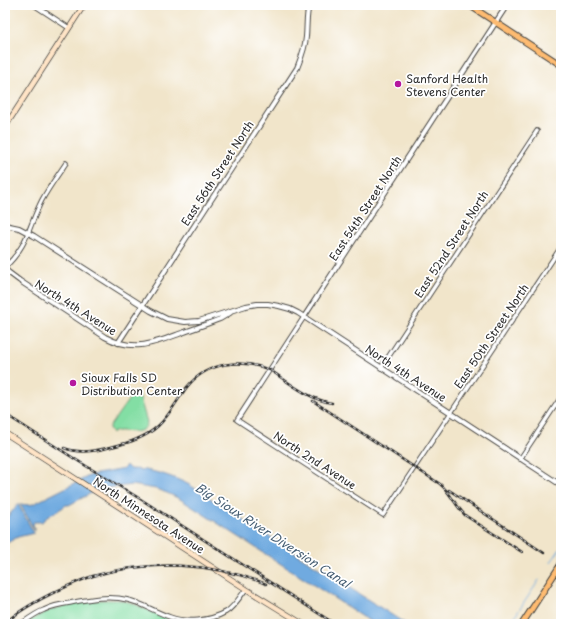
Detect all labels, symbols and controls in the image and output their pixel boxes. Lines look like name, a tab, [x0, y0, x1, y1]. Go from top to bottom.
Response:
place label: Sanford Health Stevens Center	[406, 70, 488, 100]
marker: Sanford Health Stevens Center	[393, 79, 403, 89]
street label: East 56th Street North	[177, 117, 257, 229]
street label: East 54th Street North	[325, 152, 405, 264]
street label: East 52nd Street North	[410, 187, 492, 301]
street label: North 4th Avenue	[32, 275, 120, 339]
street label: East 50th Street North	[450, 280, 532, 392]
street label: North 4th Avenue	[362, 340, 450, 406]
place label: Sioux Falls SD Distribution Center	[81, 369, 183, 399]
marker: Sioux Falls SD Distribution Center	[68, 378, 78, 388]
street label: North 2nd Avenue	[270, 427, 360, 493]
street label: North Minnesota Avenue	[90, 473, 208, 557]
water label: Big Sioux River Diversion Canal	[192, 478, 355, 593]

